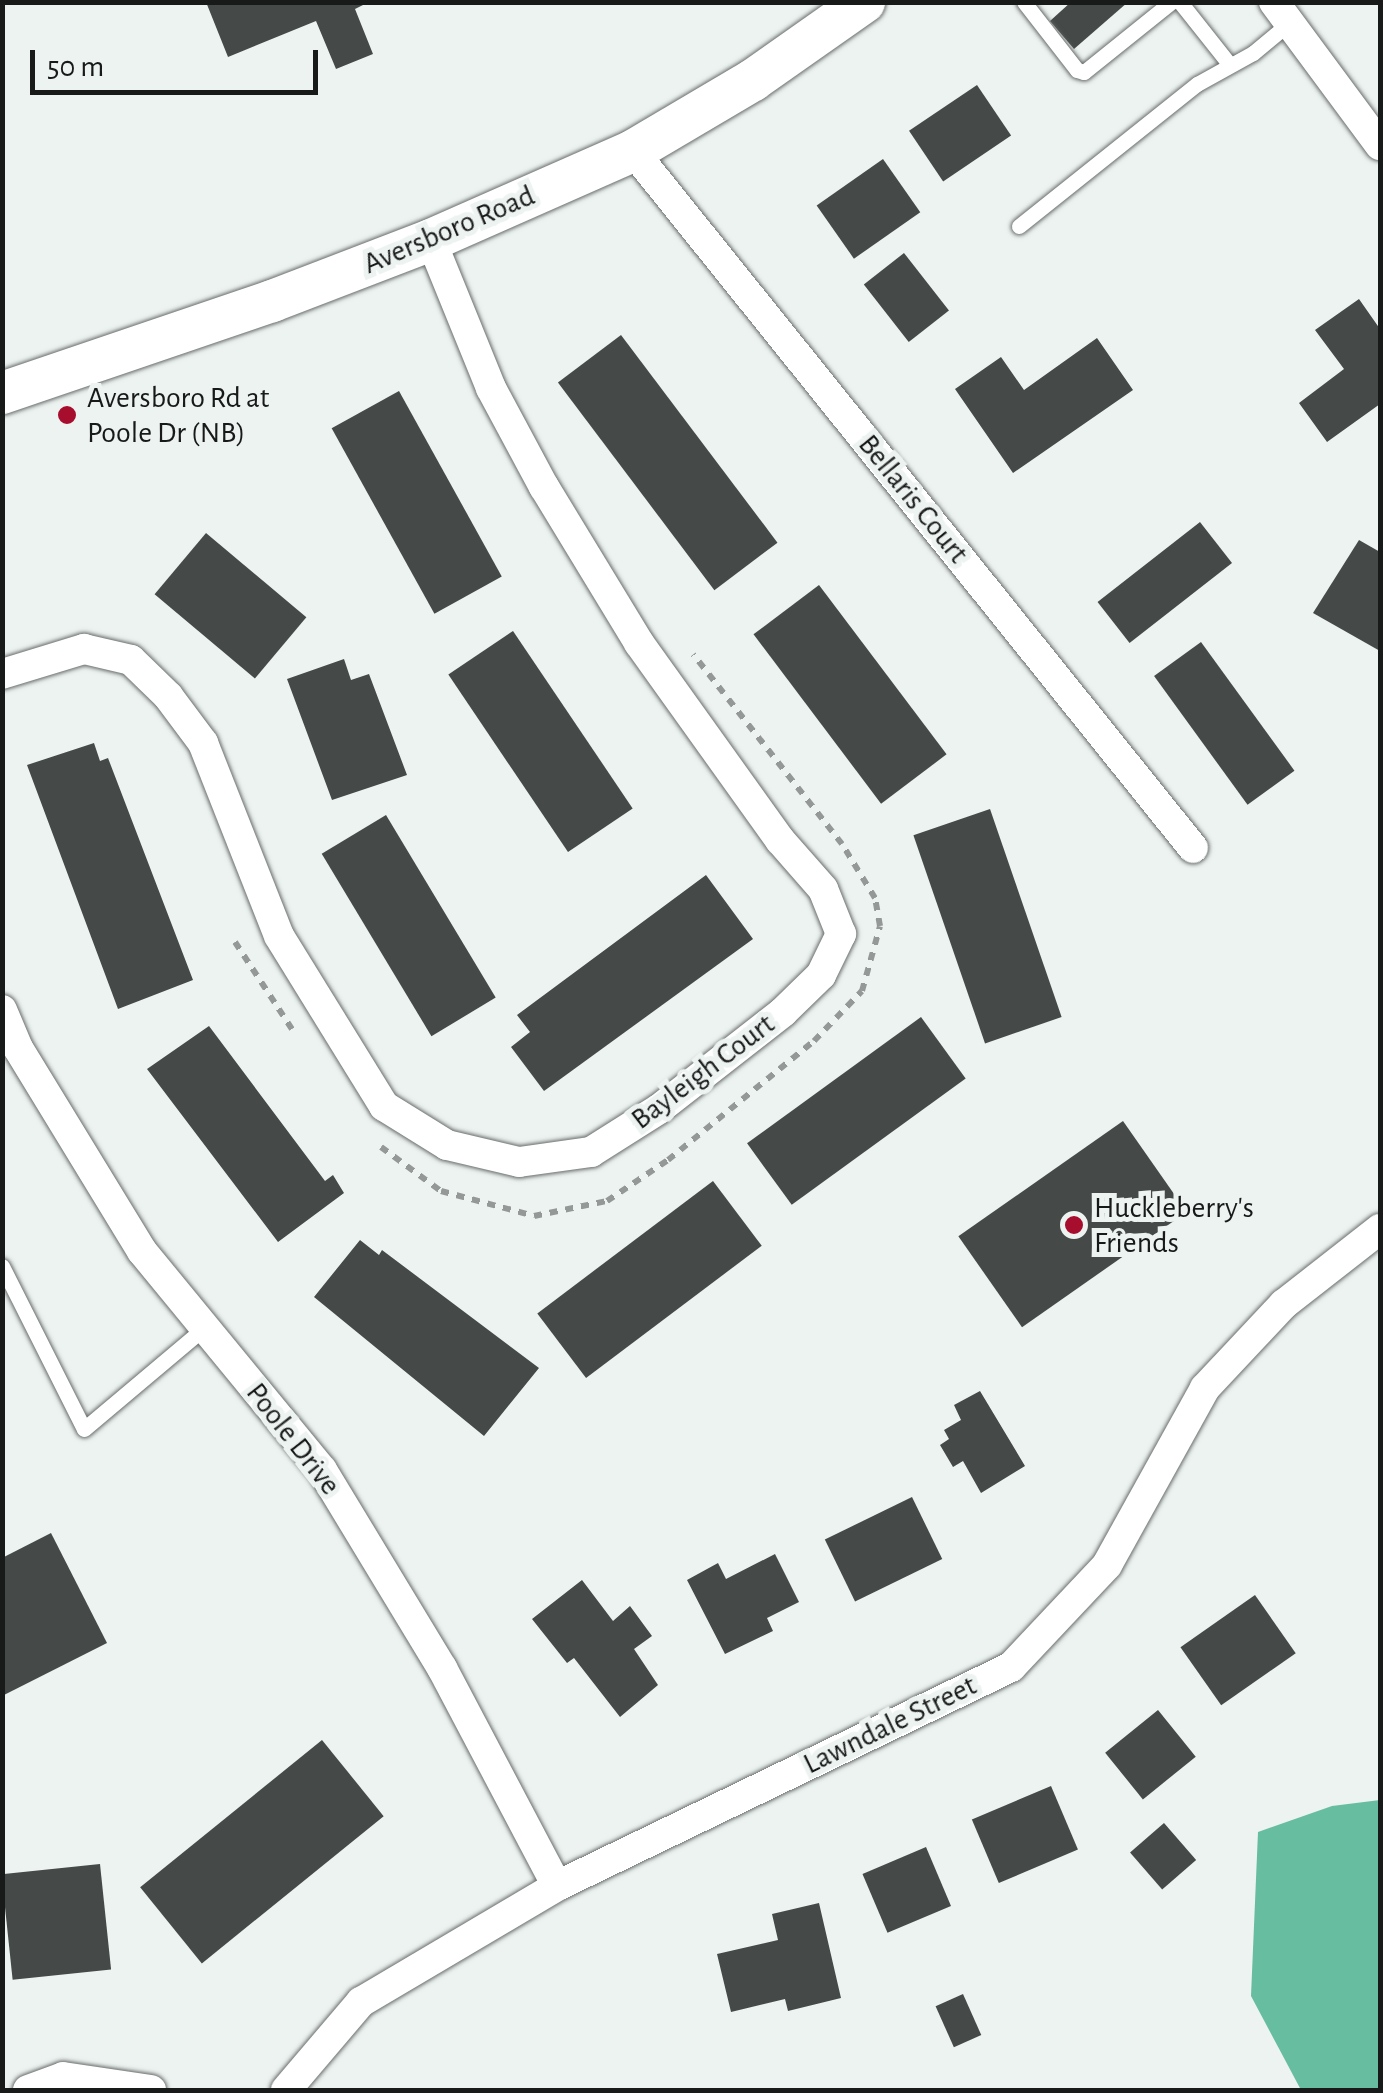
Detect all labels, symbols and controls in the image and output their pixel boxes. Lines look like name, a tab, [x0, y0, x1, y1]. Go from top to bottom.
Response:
scale bar	[35, 30, 322, 92]
text: 50 m	[47, 52, 104, 82]
street label: Aversboro Road	[358, 178, 540, 282]
place label: Aversboro Rd at Poole Dr (NB)	[87, 380, 269, 450]
marker: Aversboro Rd at Poole Dr (NB)	[56, 404, 78, 426]
street label: Bellaris Court	[850, 427, 976, 571]
street label: Bayleigh Court	[624, 1006, 782, 1138]
place label: Huckleberry's Friends	[1094, 1190, 1254, 1260]
marker: Huckleberry's Friends	[1063, 1214, 1085, 1236]
street label: Poole Drive	[238, 1376, 348, 1502]
street label: Lawndale Street	[798, 1668, 982, 1782]

